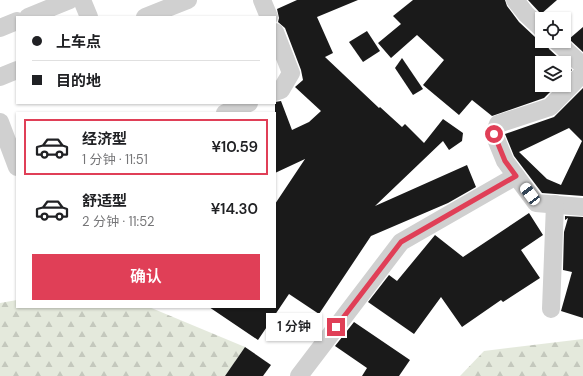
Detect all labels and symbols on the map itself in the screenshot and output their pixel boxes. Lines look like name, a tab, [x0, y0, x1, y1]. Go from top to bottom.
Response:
route start	[485, 125, 503, 143]
car	[518, 181, 542, 207]
callout: 1 分钟	[266, 313, 322, 341]
route end	[327, 318, 345, 336]

